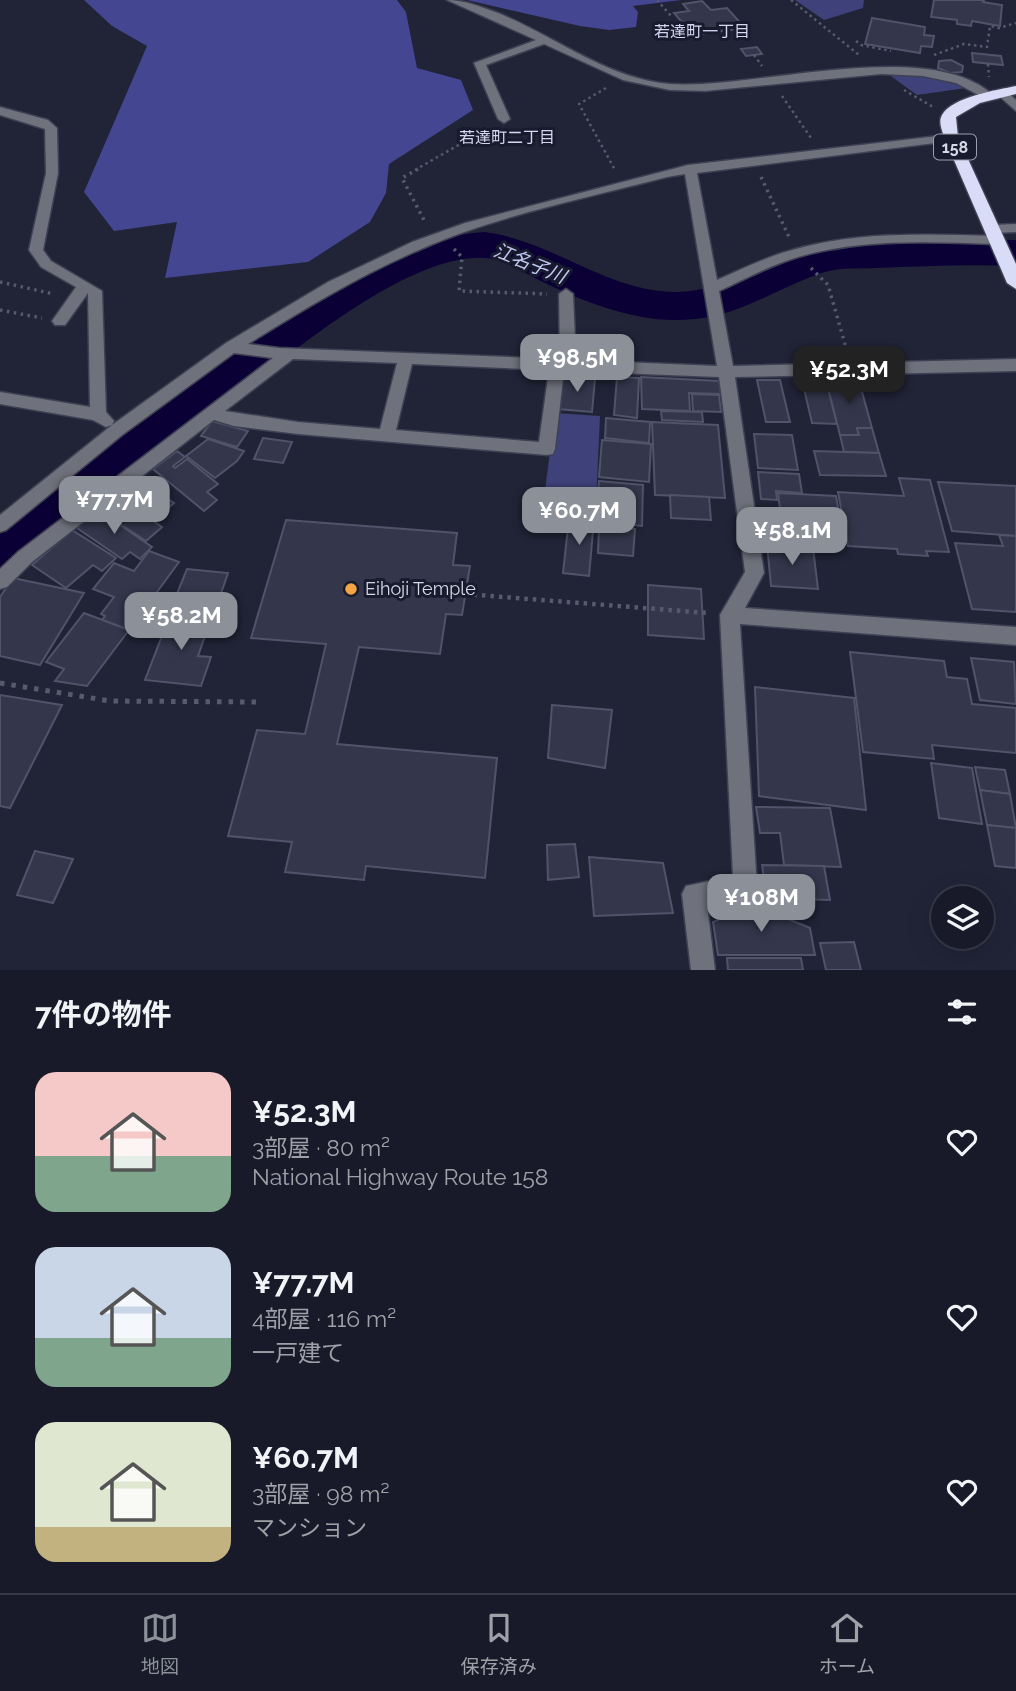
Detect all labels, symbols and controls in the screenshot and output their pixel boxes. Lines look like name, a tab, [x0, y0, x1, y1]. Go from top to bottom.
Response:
district label: 若達町一丁目	[654, 22, 750, 41]
district label: 若達町二丁目	[459, 128, 555, 147]
road number: 158	[934, 134, 976, 160]
water label: 江名子川	[491, 239, 571, 288]
pin: ¥98.5M	[520, 334, 634, 394]
text: ¥98.5M	[536, 343, 618, 370]
pin: ¥52.3M	[792, 346, 906, 406]
text: ¥52.3M	[809, 355, 889, 382]
pin: ¥77.7M	[57, 476, 171, 536]
text: ¥77.7M	[75, 485, 153, 512]
pin: ¥60.7M	[522, 488, 636, 547]
text: ¥60.7M	[538, 496, 620, 523]
pin: ¥58.1M	[735, 508, 849, 567]
text: ¥58.1M	[752, 516, 832, 543]
place label: Eihoji Temple	[365, 578, 476, 599]
marker: Eihoji Temple	[343, 581, 359, 597]
pin: ¥58.2M	[124, 592, 238, 652]
text: ¥58.2M	[140, 601, 222, 628]
pin: ¥108M	[712, 874, 810, 934]
text: ¥108M	[723, 883, 799, 910]
map controls	[931, 886, 994, 949]
button: layers	[931, 886, 994, 949]
icon: filters	[943, 993, 981, 1031]
text: 7件の物件	[35, 997, 172, 1032]
text: ¥52.3M	[252, 1094, 356, 1129]
icon: home	[91, 1100, 175, 1184]
icon: heart	[943, 1123, 981, 1161]
text: 3部屋 · 80 m²	[252, 1134, 390, 1161]
text: National Highway Route 158	[252, 1163, 548, 1190]
text: ¥77.7M	[252, 1265, 354, 1300]
icon: home	[91, 1275, 175, 1359]
icon: heart	[943, 1298, 981, 1336]
text: 4部屋 · 116 m²	[252, 1305, 396, 1332]
text: 一戸建て	[252, 1339, 344, 1366]
text: ¥60.7M	[252, 1440, 359, 1475]
icon: home	[91, 1450, 175, 1534]
icon: heart	[943, 1473, 981, 1511]
text: 3部屋 · 98 m²	[252, 1480, 389, 1507]
text: マンション	[252, 1514, 367, 1541]
tab: 地図	[141, 1609, 179, 1678]
tab: 保存済み	[461, 1609, 537, 1678]
tab: ホーム	[819, 1609, 875, 1678]

